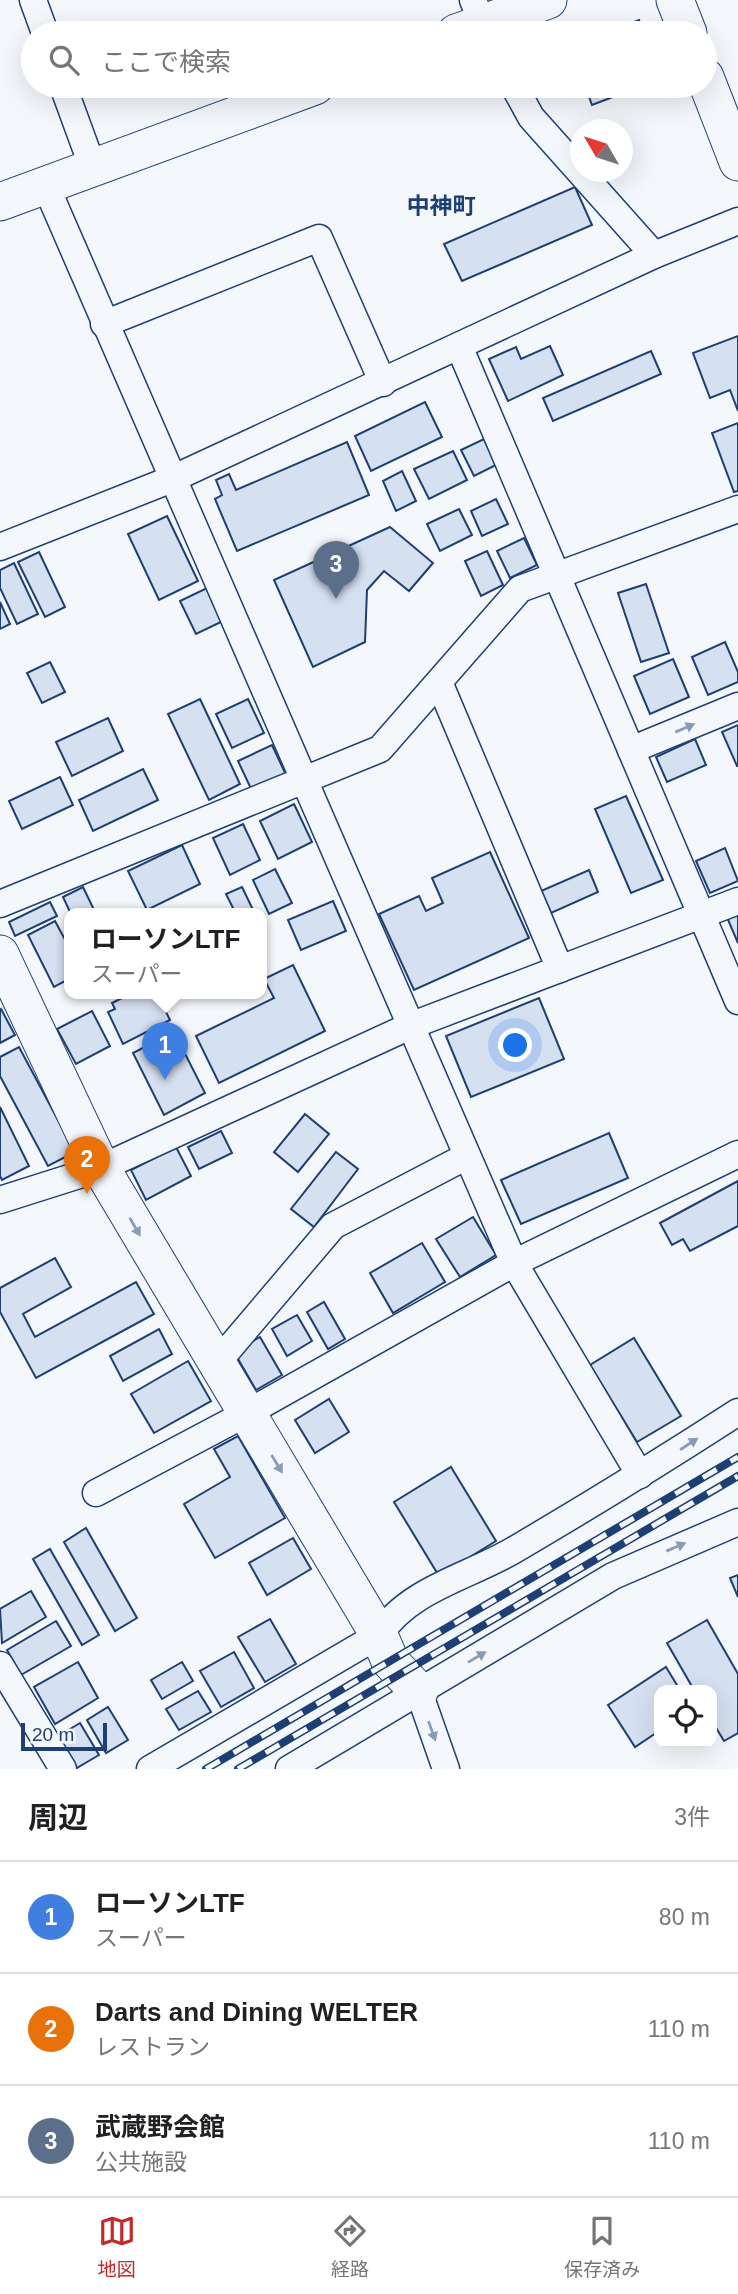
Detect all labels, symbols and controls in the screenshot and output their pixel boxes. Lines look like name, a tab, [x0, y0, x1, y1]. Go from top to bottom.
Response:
search box	[21, 21, 717, 98]
icon: search	[45, 41, 83, 79]
text: ここで検索	[101, 47, 231, 77]
north arrow	[570, 119, 633, 182]
district label: 中神町	[407, 193, 476, 219]
pin: 3	[313, 541, 359, 599]
one-way arrow	[674, 722, 695, 733]
popup	[64, 908, 267, 999]
text: ローソンLTF	[91, 924, 240, 954]
text: スーパー	[91, 961, 182, 987]
pin: 1	[142, 1022, 188, 1080]
your location	[498, 1028, 532, 1062]
pin: 2	[64, 1136, 110, 1194]
one-way arrow	[129, 1218, 141, 1237]
one-way arrow	[679, 1437, 699, 1450]
one-way arrow	[271, 1455, 284, 1474]
one-way arrow	[666, 1541, 686, 1553]
one-way arrow	[467, 1651, 486, 1663]
map controls	[654, 1685, 717, 1748]
button: locate	[654, 1685, 717, 1748]
scale bar	[21, 1720, 107, 1752]
one-way arrow	[427, 1720, 438, 1741]
text: 20 m	[32, 1724, 74, 1745]
text: 周辺	[28, 1801, 88, 1834]
text: 3件	[674, 1804, 710, 1830]
text: ローソンLTF	[95, 1888, 245, 1918]
text: 1	[45, 1904, 57, 1930]
text: 80 m	[659, 1904, 710, 1930]
text: スーパー	[95, 1925, 187, 1951]
text: Darts and Dining WELTER	[95, 1997, 418, 2027]
text: 2	[45, 2016, 57, 2042]
text: 110 m	[648, 2016, 710, 2042]
text: レストラン	[95, 2034, 210, 2060]
text: 武蔵野会館	[95, 2112, 225, 2142]
text: 3	[45, 2128, 57, 2154]
text: 110 m	[648, 2128, 710, 2154]
text: 公共施設	[95, 2149, 187, 2175]
tab: 地図	[98, 2212, 136, 2281]
tab: 経路	[331, 2212, 369, 2281]
tab: 保存済み	[564, 2212, 640, 2281]

